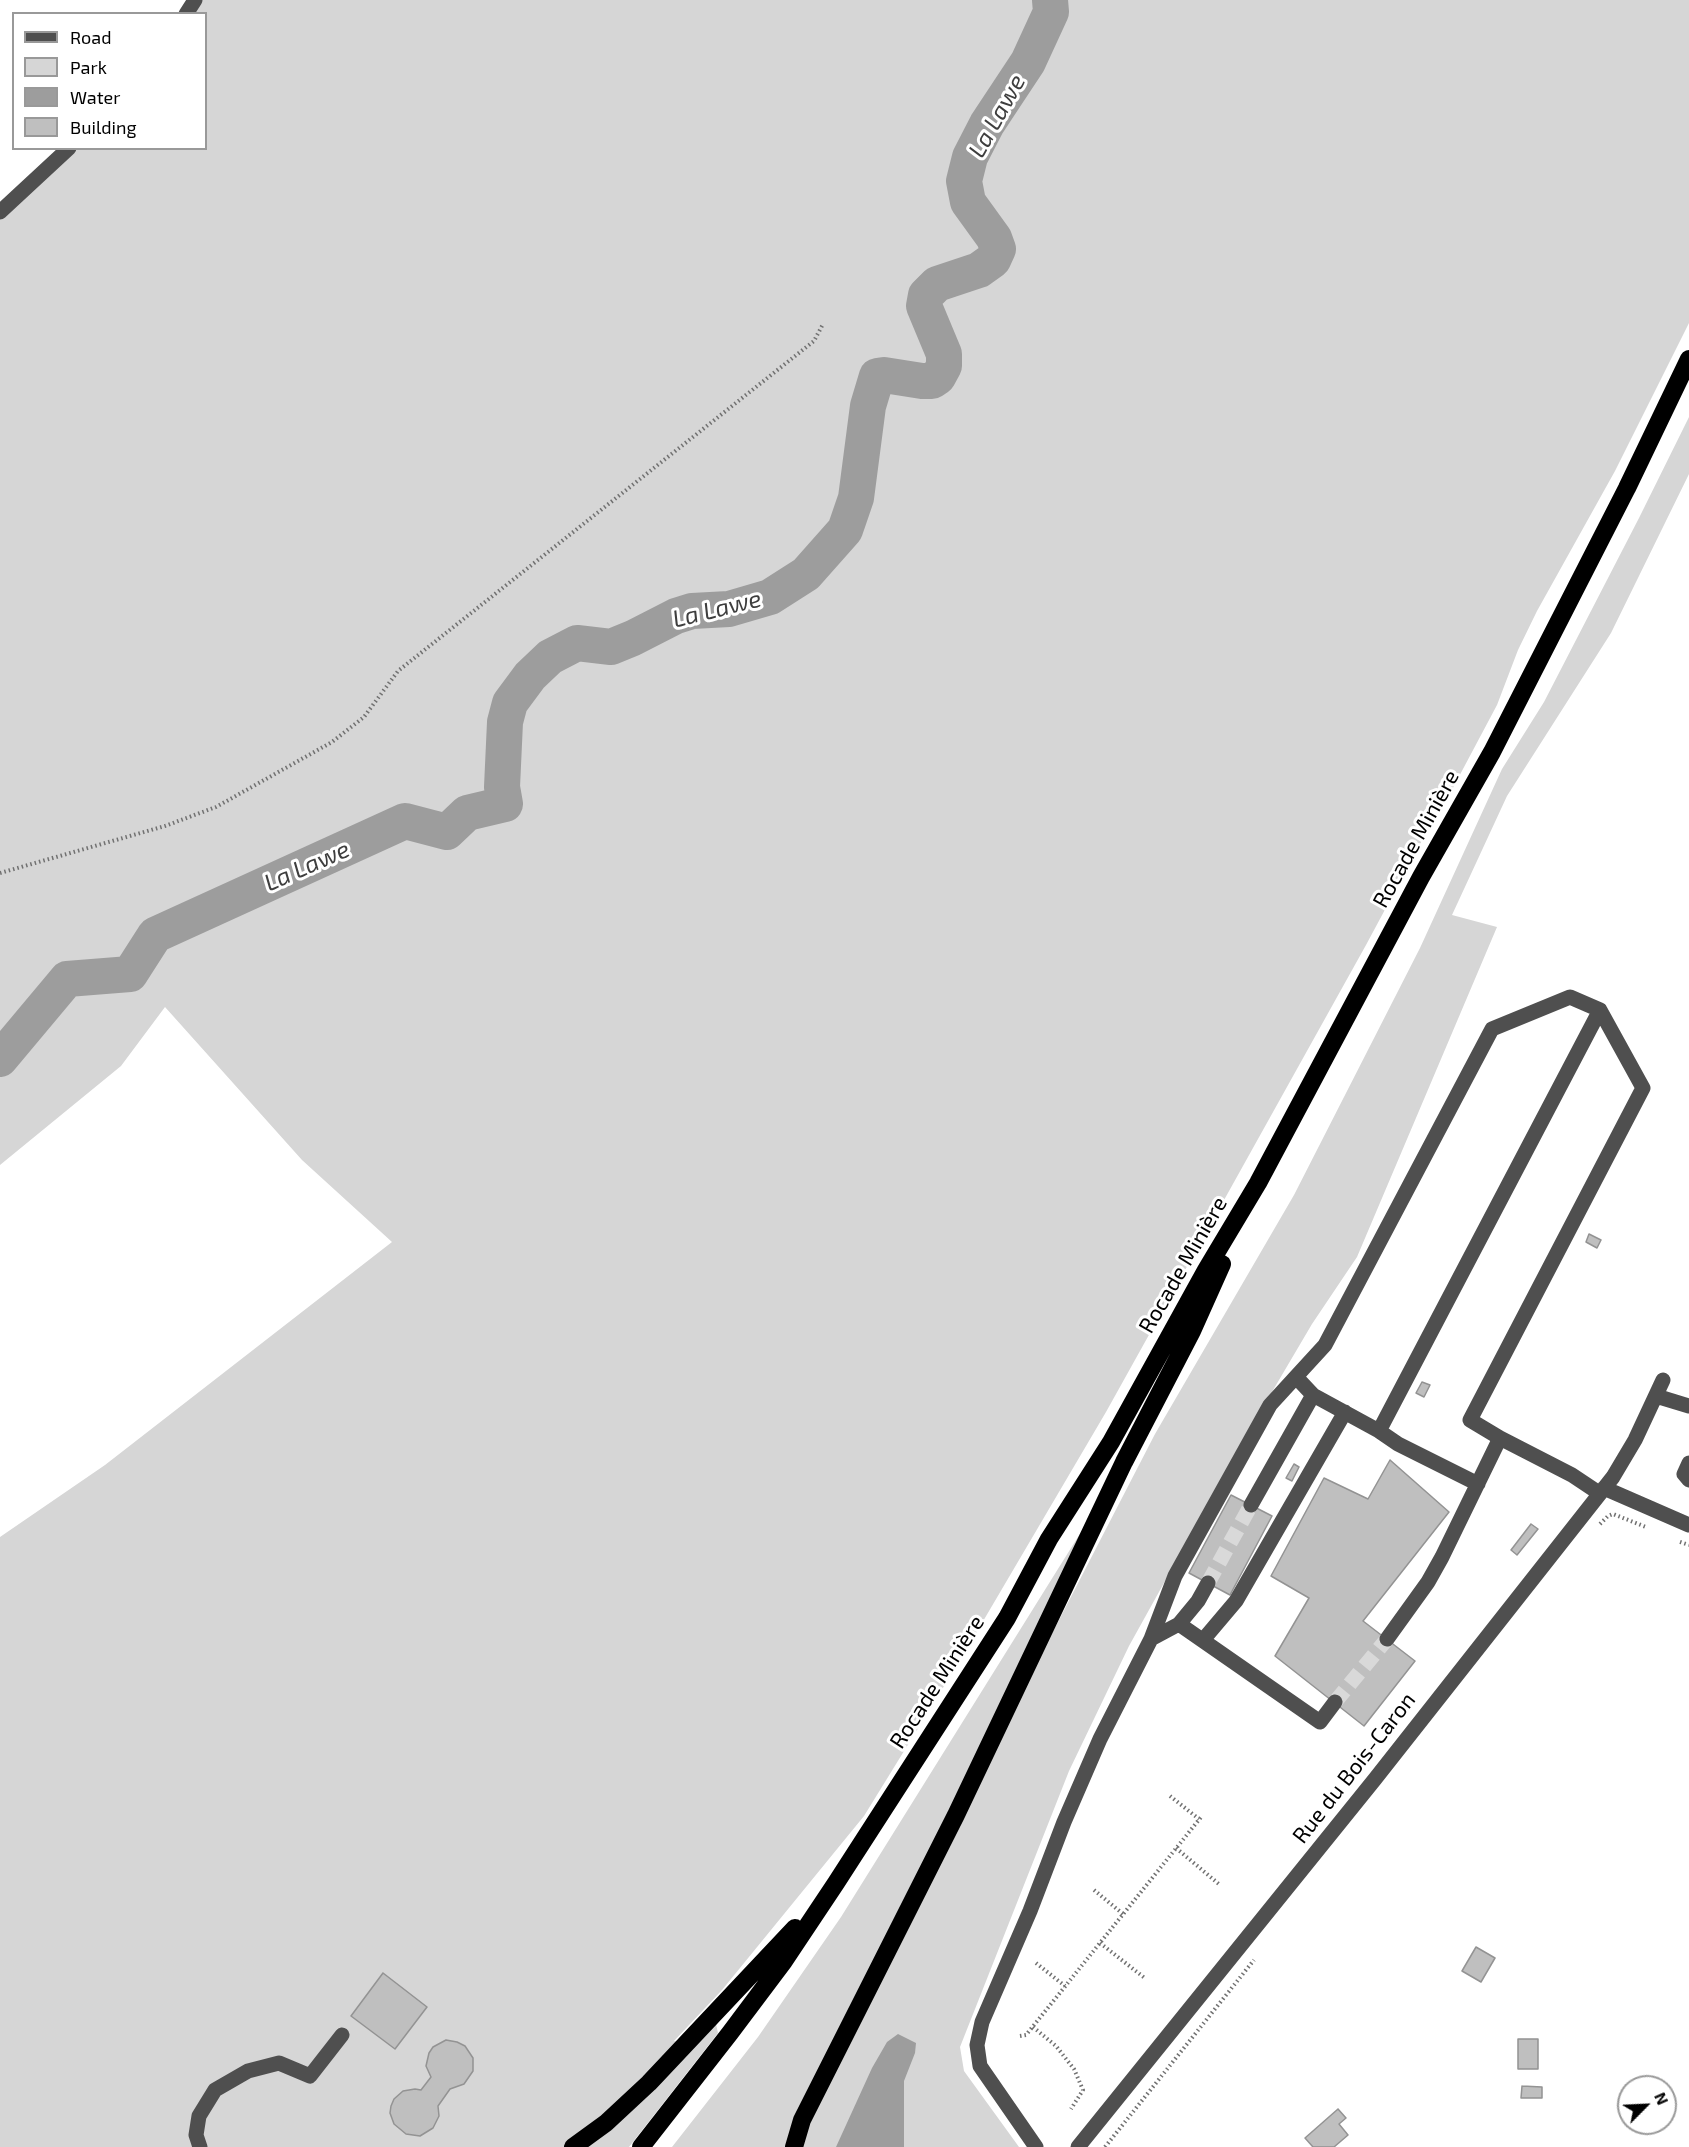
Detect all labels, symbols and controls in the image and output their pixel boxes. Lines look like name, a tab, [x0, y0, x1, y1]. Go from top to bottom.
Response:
legend	[12, 12, 207, 150]
text: Road	[70, 26, 111, 48]
text: Park	[70, 56, 107, 78]
water label: La Lawe	[962, 69, 1032, 163]
text: Water	[70, 86, 120, 108]
text: Building	[70, 116, 137, 138]
water label: La Lawe	[670, 584, 764, 634]
street label: Rocade Minière	[1367, 766, 1465, 912]
water label: La Lawe	[260, 834, 354, 898]
street label: Rocade Minière	[1133, 1192, 1233, 1338]
street label: Rocade Minière	[884, 1611, 990, 1753]
street label: Rue du Bois-Caron	[1287, 1687, 1421, 1849]
north arrow	[1617, 2075, 1677, 2135]
text: N	[1651, 2089, 1673, 2107]

